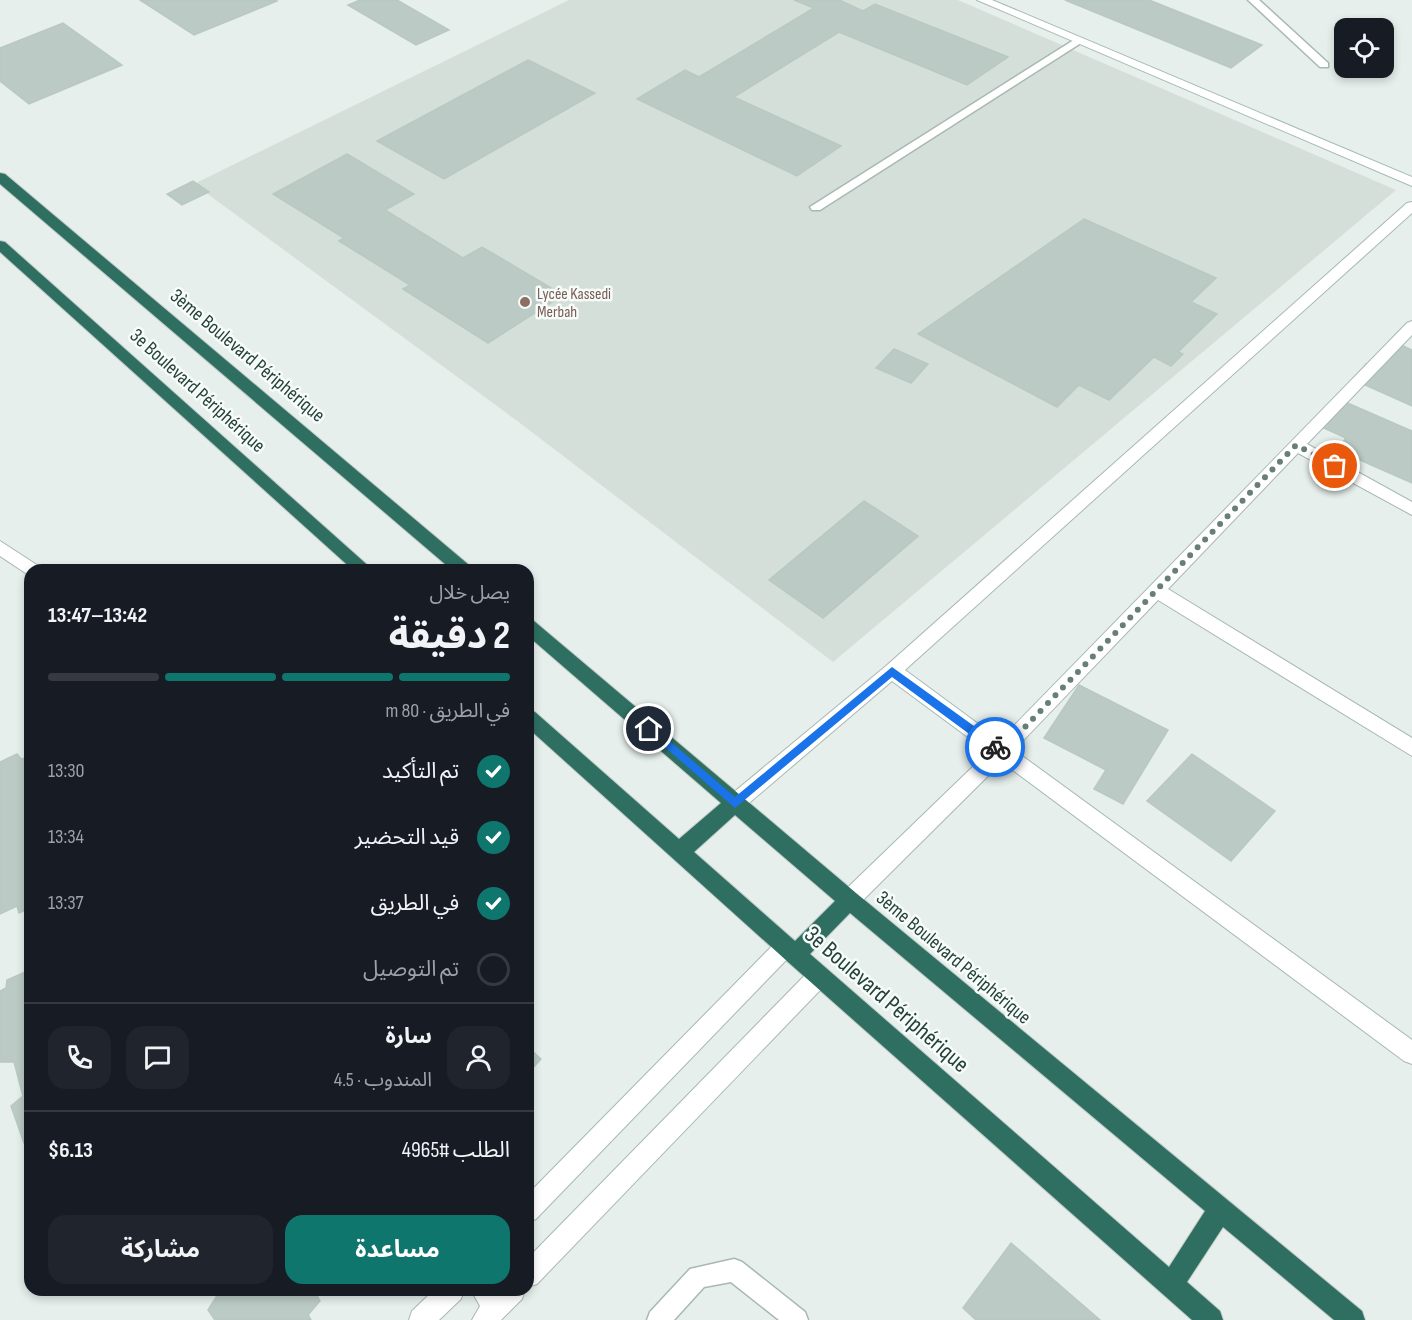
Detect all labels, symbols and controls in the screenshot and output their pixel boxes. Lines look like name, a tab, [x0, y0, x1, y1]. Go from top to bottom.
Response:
map controls	[1334, 18, 1394, 78]
button: locate	[1334, 18, 1394, 78]
street label: 3ème Boulevard Périphérique	[165, 284, 330, 428]
place label: Lycée Kassedi Merbah	[537, 285, 611, 322]
marker: Lycée Kassedi Merbah	[518, 295, 532, 309]
street label: 3e Boulevard Périphérique	[125, 324, 270, 458]
pin	[1309, 440, 1360, 491]
icon: bag	[1318, 449, 1351, 482]
text: يصل خلال	[430, 581, 510, 605]
text: 13:42–13:47	[48, 602, 147, 629]
text: 2 دقيقة	[389, 613, 510, 660]
text: في الطريق · 80 m	[385, 699, 510, 723]
pin	[623, 703, 674, 754]
icon: home	[632, 712, 665, 745]
courier	[965, 717, 1025, 777]
icon: bike	[979, 731, 1012, 764]
icon: check	[477, 755, 510, 788]
text: تم التأكيد	[382, 758, 459, 785]
text: 13:30	[48, 759, 84, 783]
icon: check	[477, 821, 510, 854]
text: قيد التحضير	[355, 824, 459, 851]
text: 13:34	[48, 825, 84, 849]
street label: 3ème Boulevard Périphérique	[871, 886, 1036, 1030]
icon: check	[477, 887, 510, 920]
text: في الطريق	[370, 890, 459, 917]
text: 13:37	[48, 891, 84, 915]
street label: 3e Boulevard Périphérique	[798, 920, 975, 1079]
text: تم التوصيل	[363, 956, 459, 983]
text: سارة	[386, 1023, 432, 1050]
button: phone	[48, 1026, 111, 1089]
button: chat	[126, 1026, 189, 1089]
button: person	[447, 1026, 510, 1089]
text: المندوب · 4.5	[334, 1068, 432, 1092]
text: $6.13	[48, 1137, 93, 1164]
text: الطلب #4965	[402, 1137, 510, 1164]
button: مشاركة	[48, 1215, 273, 1284]
button: مساعدة	[285, 1215, 510, 1284]

